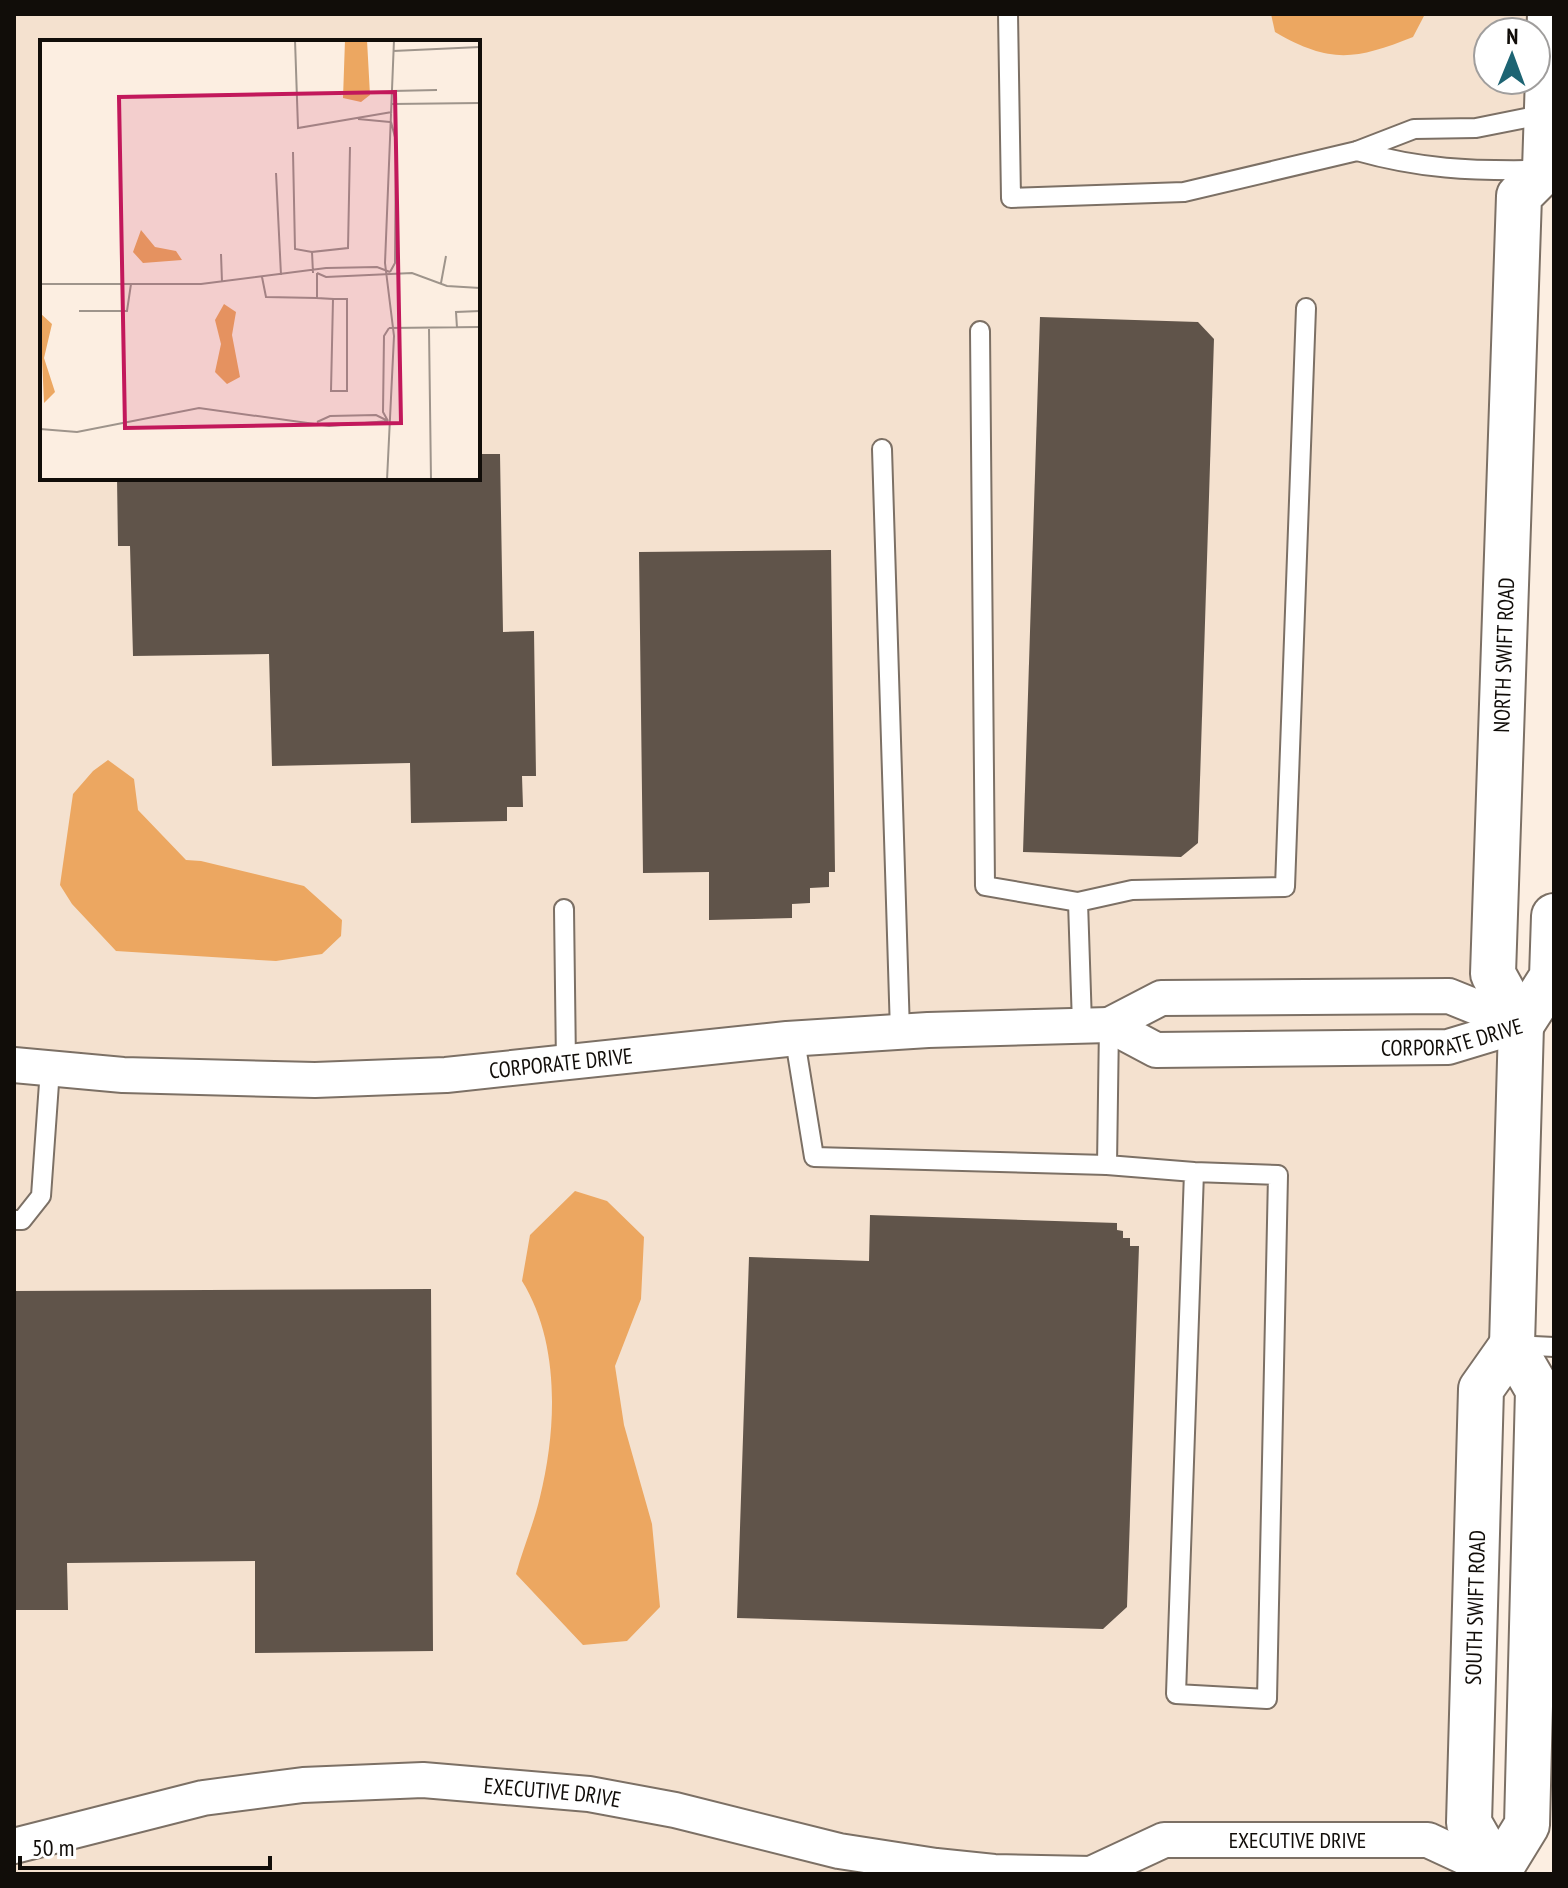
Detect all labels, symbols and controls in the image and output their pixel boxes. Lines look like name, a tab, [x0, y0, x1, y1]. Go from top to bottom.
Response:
north arrow	[1472, 16, 1552, 96]
text: N	[1506, 22, 1519, 50]
inset map	[40, 40, 480, 480]
street label: NORTH SWIFT ROAD	[1487, 577, 1520, 733]
street label: CORPORATE DRIVE	[1381, 1011, 1526, 1062]
street label: CORPORATE DRIVE	[488, 1041, 634, 1084]
street label: SOUTH SWIFT ROAD	[1459, 1530, 1491, 1685]
street label: EXECUTIVE DRIVE	[483, 1771, 623, 1814]
scale bar	[20, 1820, 270, 1870]
street label: EXECUTIVE DRIVE	[1229, 1826, 1366, 1854]
text: 50 m	[32, 1832, 74, 1863]

